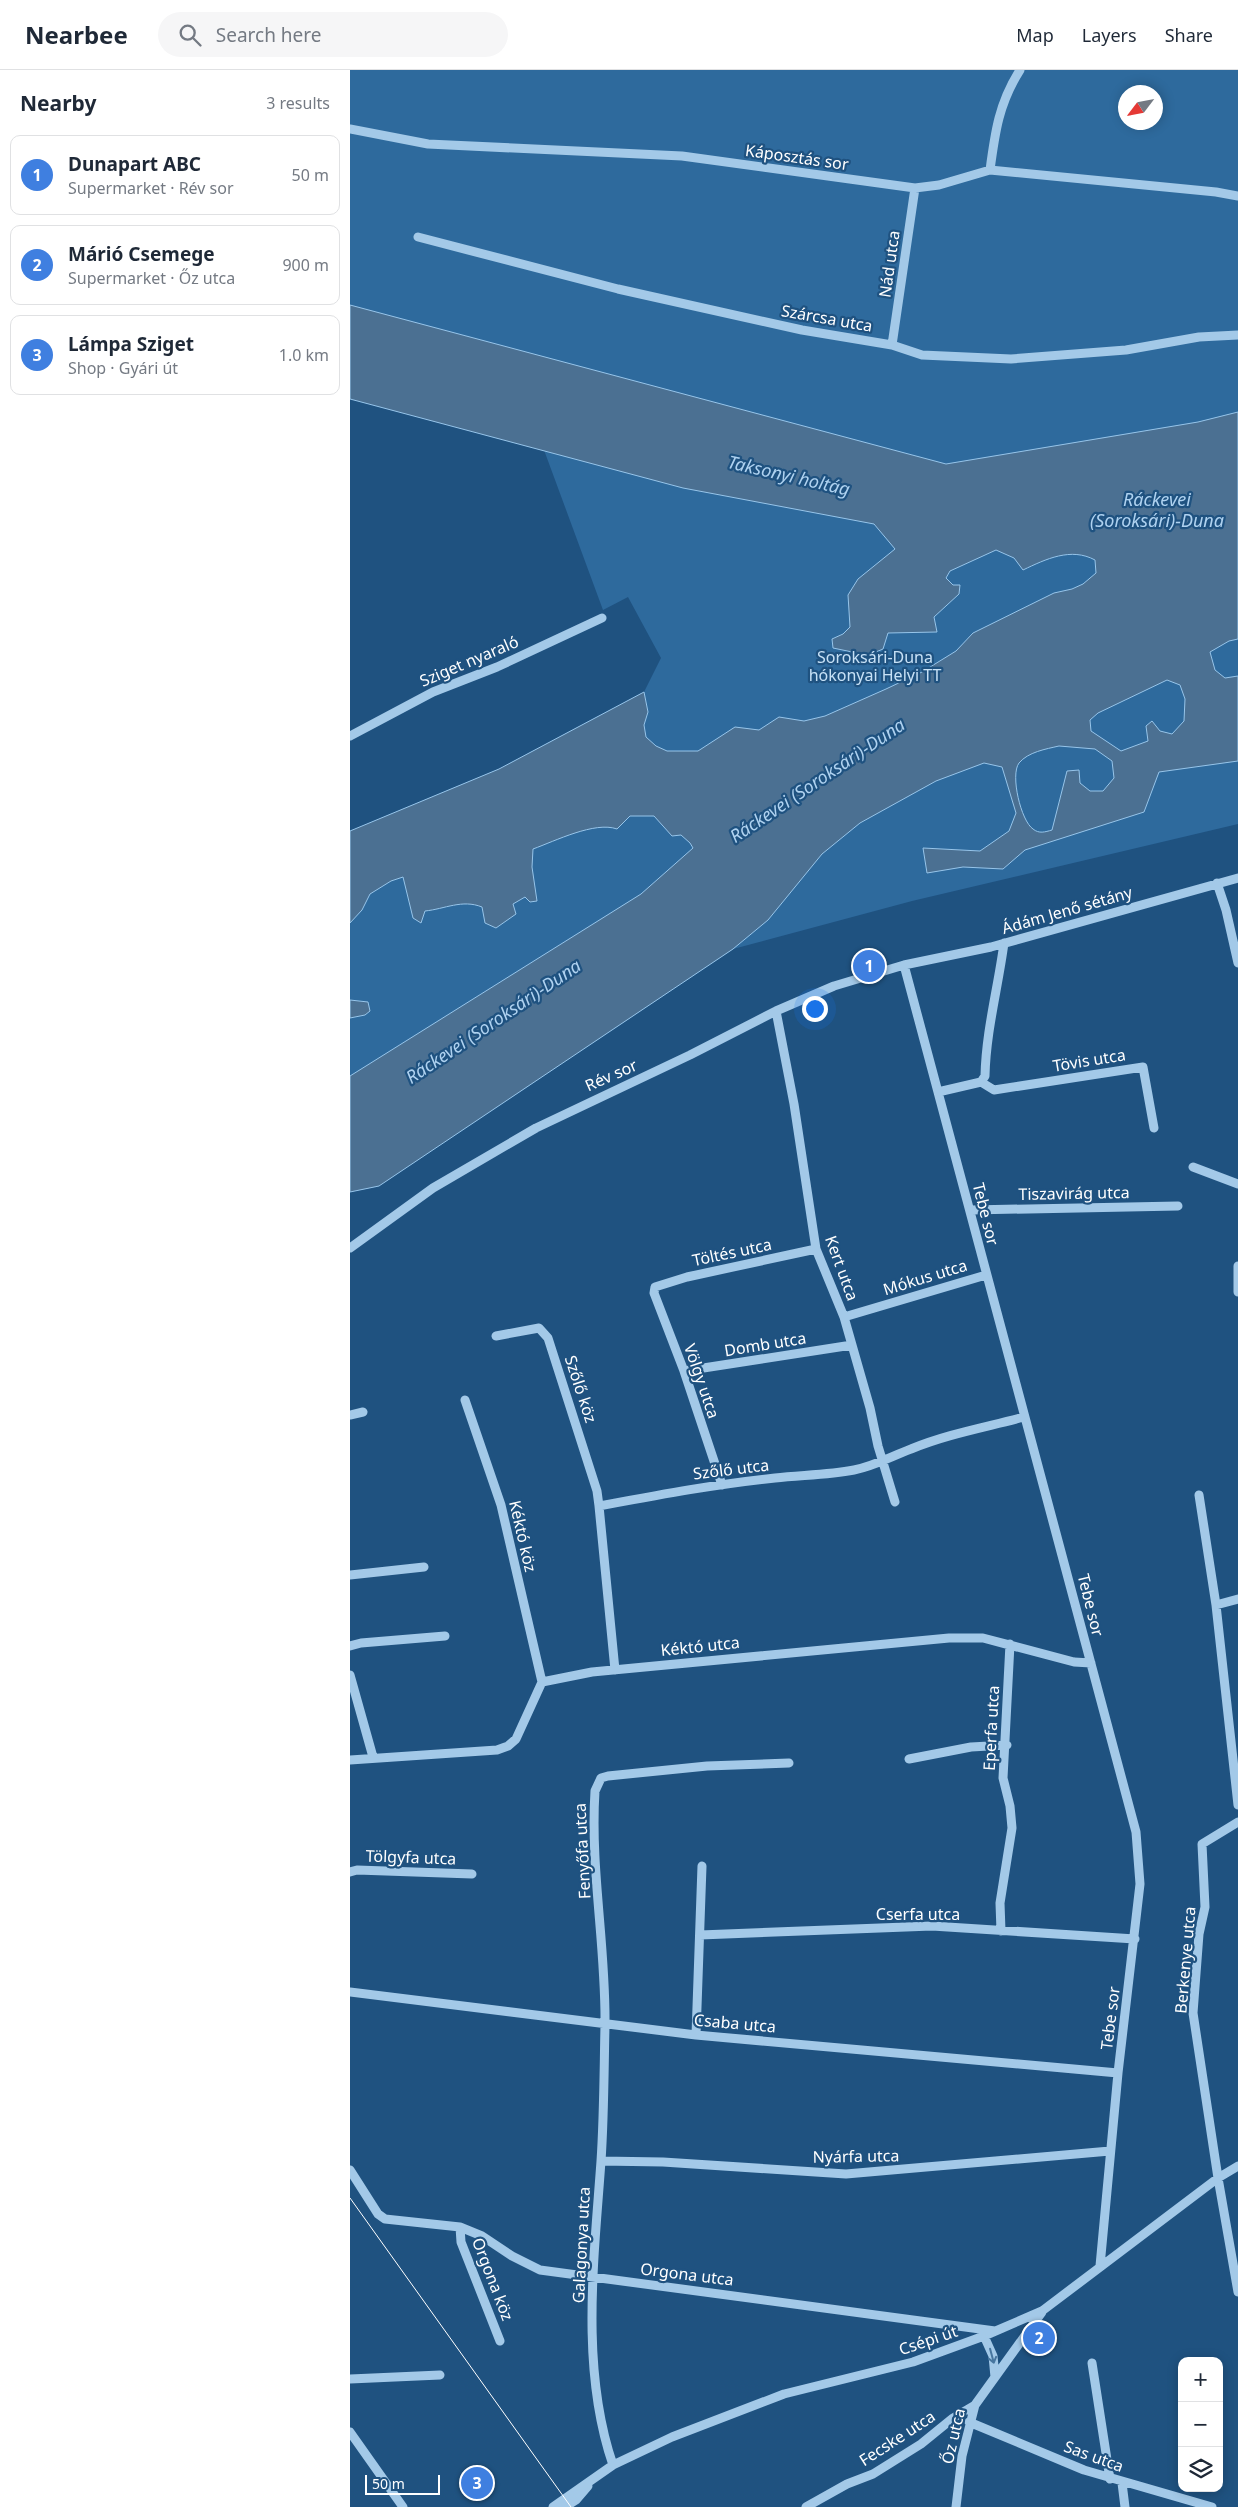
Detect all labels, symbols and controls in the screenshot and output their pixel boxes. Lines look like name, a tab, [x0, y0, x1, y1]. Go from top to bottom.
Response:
search box	[158, 12, 508, 57]
text: Nearbee	[25, 18, 128, 51]
icon: search	[176, 21, 204, 49]
text: Search here	[216, 22, 322, 48]
text: Map	[1016, 23, 1054, 47]
text: Layers	[1082, 23, 1137, 47]
text: Share	[1165, 23, 1213, 47]
north arrow	[1118, 85, 1163, 130]
text: Nearby	[20, 89, 96, 117]
text: 3 results	[266, 92, 330, 114]
street label: Káposztás sor	[744, 139, 850, 175]
text: Dunapart ABC	[68, 151, 201, 177]
text: 1	[32, 164, 42, 186]
text: 50 m	[292, 164, 329, 186]
text: Supermarket · Rév sor	[68, 177, 234, 199]
street label: Nád utca	[873, 229, 905, 299]
text: Márió Csemege	[68, 241, 215, 267]
text: 2	[32, 254, 42, 276]
text: 900 m	[282, 254, 329, 276]
text: Supermarket · Őz utca	[68, 267, 235, 289]
street label: Szárcsa utca	[780, 299, 874, 337]
text: Lámpa Sziget	[68, 331, 194, 357]
text: 3	[32, 344, 42, 366]
text: 1.0 km	[279, 344, 329, 366]
text: Shop · Gyári út	[68, 357, 178, 379]
water label: Taksonyi holtág	[726, 449, 852, 501]
water label: Ráckevei (Soroksári)-Duna	[1090, 487, 1224, 532]
street label: Sziget nyaraló	[416, 630, 522, 692]
park label: Soroksári-Duna hókonyai Helyi TT	[809, 646, 941, 686]
water label: Ráckevei (Soroksári)-Duna	[725, 712, 909, 848]
street label: Ádám Jenő sétány	[999, 881, 1136, 939]
pin: 1	[853, 947, 885, 985]
water label: Ráckevei (Soroksári)-Duna	[401, 953, 585, 1089]
your location	[802, 996, 828, 1022]
street label: Tövis utca	[1051, 1043, 1127, 1077]
street label: Rév sor	[581, 1054, 641, 1096]
street label: Tebe sor	[968, 1180, 1004, 1248]
street label: Tiszavirág utca	[1018, 1181, 1130, 1205]
street label: Kert utca	[820, 1232, 864, 1304]
street label: Töltés utca	[690, 1233, 774, 1271]
street label: Mókus utca	[880, 1254, 970, 1300]
street label: Domb utca	[722, 1327, 808, 1361]
street label: Völgy utca	[679, 1341, 725, 1421]
street label: Szőlő köz	[560, 1353, 602, 1425]
street label: Szőlő utca	[692, 1453, 770, 1485]
street label: Kéktó köz	[504, 1498, 542, 1574]
street label: Tebe sor	[1073, 1571, 1109, 1639]
street label: Kéktó utca	[659, 1631, 741, 1661]
street label: Eperfa utca	[978, 1685, 1004, 1771]
street label: Fenyőfa utca	[569, 1802, 595, 1900]
street label: Tölgyfa utca	[365, 1844, 457, 1870]
street label: Cserfa utca	[876, 1903, 960, 1925]
street label: Berkenye utca	[1169, 1906, 1201, 2014]
street label: Tebe sor	[1095, 1985, 1125, 2051]
street label: Csaba utca	[693, 2008, 777, 2038]
street label: Nyárfa utca	[812, 2144, 900, 2168]
street label: Galagonya utca	[567, 2186, 595, 2304]
street label: Orgona köz	[467, 2234, 519, 2324]
street label: Orgona utca	[639, 2257, 735, 2291]
pin: 2	[1023, 2319, 1055, 2357]
street label: Csépi út	[896, 2320, 960, 2360]
one-way arrow	[987, 2348, 997, 2364]
map controls	[1178, 2357, 1223, 2492]
button: +	[1178, 2357, 1223, 2402]
button: −	[1178, 2402, 1223, 2447]
street label: Fecske utca	[855, 2405, 939, 2471]
street label: Őz utca	[936, 2406, 970, 2466]
street label: Sas utca	[1061, 2435, 1127, 2477]
button: layers	[1178, 2447, 1223, 2492]
pin: 3	[461, 2464, 493, 2502]
scale bar	[365, 2472, 440, 2495]
text: 50 m	[372, 2474, 405, 2493]

